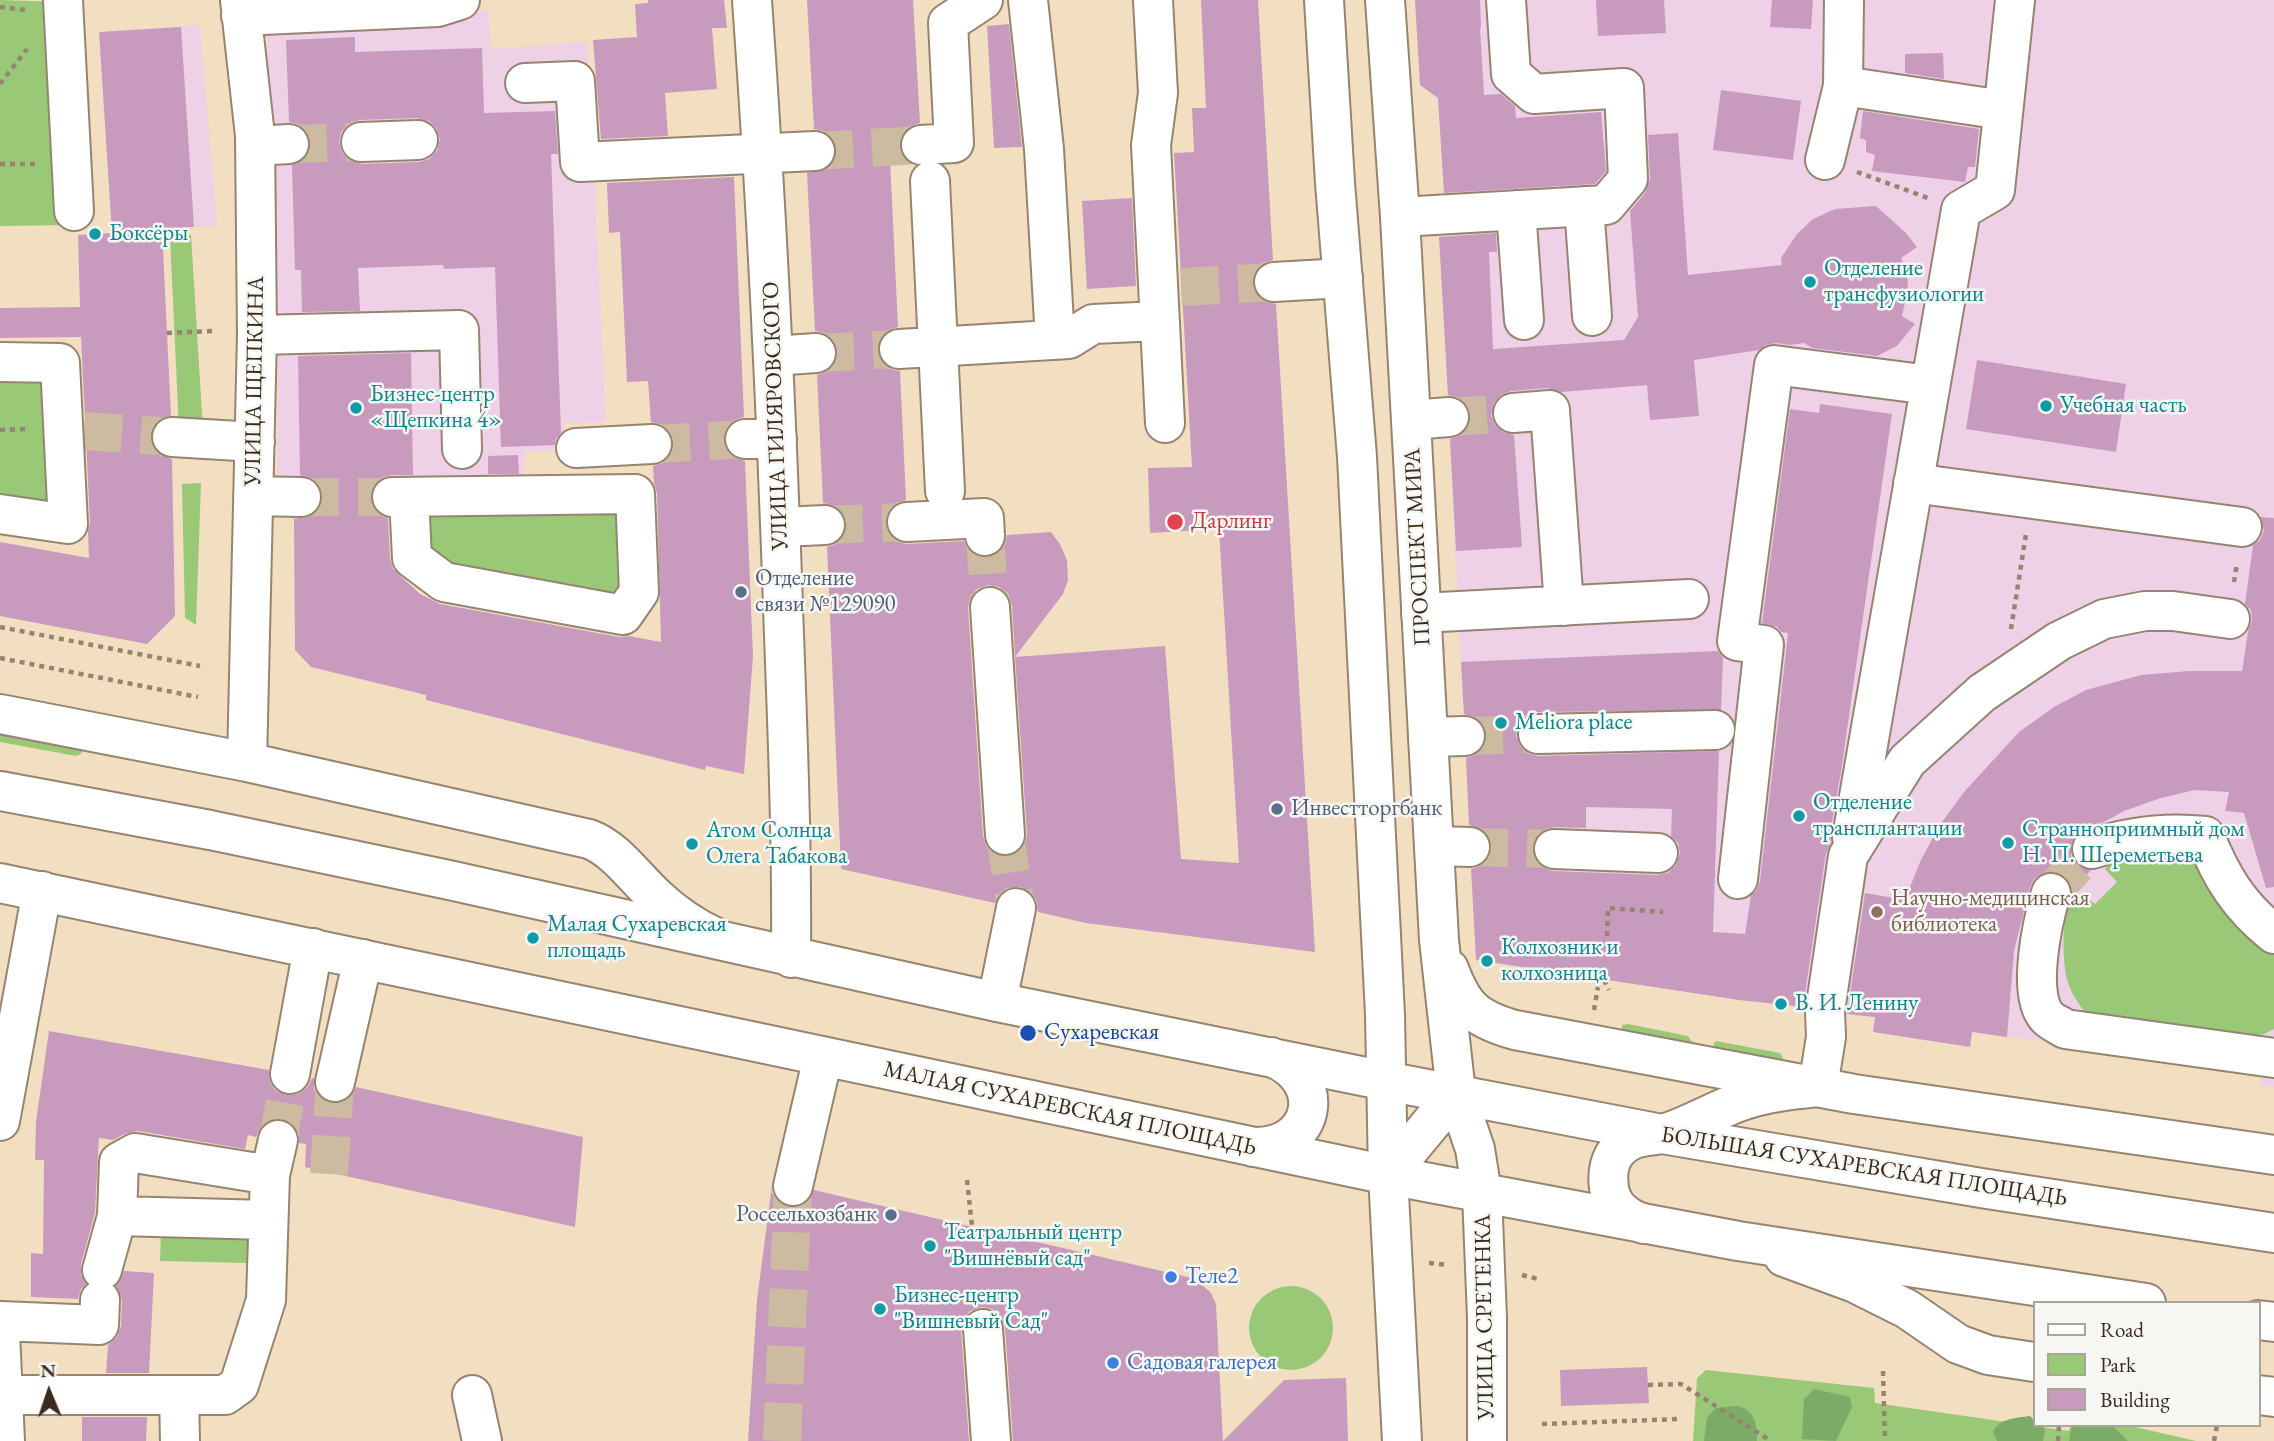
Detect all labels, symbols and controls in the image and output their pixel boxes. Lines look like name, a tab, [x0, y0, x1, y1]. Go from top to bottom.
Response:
place label: Боксёры	[109, 220, 188, 248]
marker: Боксёры	[87, 226, 103, 242]
place label: Отделение трансфузиологии	[1824, 255, 1984, 309]
marker: Отделение трансфузиологии	[1802, 274, 1818, 290]
street label: УЛИЦА ЩЕПКИНА	[239, 276, 271, 486]
street label: УЛИЦА ГИЛЯРОВСКОГО	[758, 281, 794, 551]
place label: Бизнес-центр «Щепкина 4»	[370, 381, 502, 435]
place label: Учебная часть	[2060, 392, 2187, 420]
marker: Учебная часть	[2038, 398, 2054, 414]
marker: Бизнес-центр «Щепкина 4»	[348, 400, 364, 416]
street label: ПРОСПЕКТ МИРА	[1399, 447, 1437, 647]
place label: Дарлинг	[1191, 508, 1271, 536]
marker: Дарлинг	[1165, 512, 1185, 532]
place label: Отделение связи №129090	[755, 565, 896, 619]
marker: Отделение связи №129090	[733, 584, 749, 600]
place label: Meliora place	[1515, 709, 1632, 737]
marker: Meliora place	[1493, 715, 1509, 731]
place label: Отделение трансплантации	[1813, 789, 1963, 843]
place label: Инвестторгбанк	[1291, 795, 1442, 823]
marker: Инвестторгбанк	[1269, 801, 1285, 817]
marker: Отделение трансплантации	[1791, 808, 1807, 824]
place label: Странноприимный дом Н. П. Шереметьева	[2022, 816, 2245, 870]
place label: Атом Солнца Олега Табакова	[706, 817, 847, 871]
marker: Странноприимный дом Н. П. Шереметьева	[2000, 835, 2016, 851]
marker: Атом Солнца Олега Табакова	[684, 836, 700, 852]
place label: Научно-медицинская библиотека	[1891, 885, 2090, 939]
marker: Научно-медицинская библиотека	[1869, 904, 1885, 920]
place label: Малая Сухаревская площадь	[547, 911, 726, 965]
marker: Малая Сухаревская площадь	[525, 930, 541, 946]
place label: Колхозник и колхозница	[1501, 934, 1619, 988]
marker: Колхозник и колхозница	[1479, 953, 1495, 969]
place label: В. И. Ленину	[1795, 990, 1918, 1018]
marker: В. И. Ленину	[1773, 996, 1789, 1012]
place label: Сухаревская	[1044, 1019, 1159, 1047]
marker: Сухаревская	[1018, 1023, 1038, 1043]
street label: МАЛАЯ СУХАРЕВСКАЯ ПЛОЩАДЬ	[881, 1056, 1259, 1162]
street label: БОЛЬШАЯ СУХАРЕВСКАЯ ПЛОЩАДЬ	[1659, 1121, 2069, 1213]
place label: Россельхозбанк	[736, 1201, 877, 1229]
marker: Россельхозбанк	[883, 1207, 899, 1223]
street label: УЛИЦА СРЕТЕНКА	[1469, 1214, 1501, 1420]
place label: Театральный центр "Вишнёвый сад"	[944, 1219, 1122, 1273]
marker: Театральный центр "Вишнёвый сад"	[922, 1238, 938, 1254]
place label: Теле2	[1185, 1263, 1238, 1291]
marker: Теле2	[1163, 1269, 1179, 1285]
place label: Бизнес-центр "Вишневый Сад"	[894, 1282, 1048, 1336]
marker: Бизнес-центр "Вишневый Сад"	[872, 1301, 888, 1317]
legend	[2032, 1301, 2260, 1427]
text: Road	[2100, 1316, 2144, 1343]
place label: Садовая галерея	[1127, 1349, 1277, 1377]
text: Park	[2100, 1351, 2136, 1378]
marker: Садовая галерея	[1105, 1355, 1121, 1371]
north arrow	[14, 1357, 84, 1427]
text: N	[40, 1358, 56, 1383]
text: Building	[2100, 1386, 2170, 1413]

